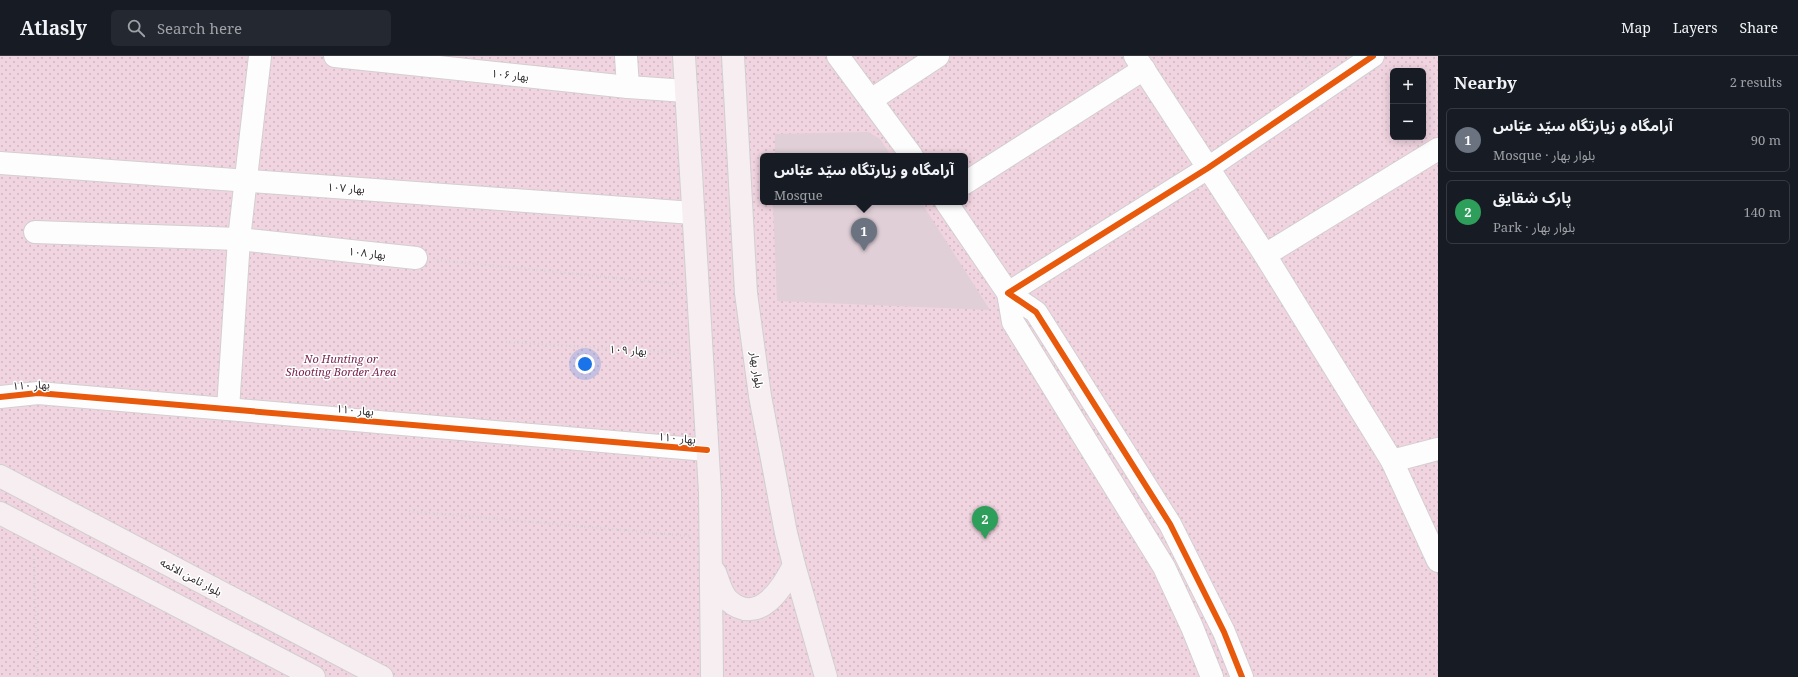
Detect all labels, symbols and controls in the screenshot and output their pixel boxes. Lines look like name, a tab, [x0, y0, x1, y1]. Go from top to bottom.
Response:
search box	[111, 10, 391, 46]
text: Atlasly	[20, 15, 87, 41]
icon: search	[125, 17, 147, 39]
text: Search here	[157, 18, 242, 38]
text: Map	[1621, 18, 1651, 37]
text: Layers	[1673, 18, 1718, 37]
text: Share	[1740, 18, 1778, 37]
street label: بهار ۱۰۶	[491, 65, 530, 84]
map controls	[1390, 68, 1426, 140]
button: +	[1390, 68, 1426, 104]
text: Nearby	[1454, 71, 1517, 94]
text: 2 results	[1730, 73, 1782, 91]
button: −	[1390, 104, 1426, 140]
text: آرامگاه و زیارتگاه سیّد عبّاس	[1493, 115, 1673, 135]
text: 1	[1464, 131, 1472, 149]
text: 90 m	[1751, 131, 1781, 149]
text: Mosque · بلوار بهار	[1493, 146, 1595, 164]
popup	[760, 153, 968, 205]
text: آرامگاه و زیارتگاه سیّد عبّاس	[774, 159, 954, 179]
street label: بهار ۱۰۷	[327, 179, 365, 196]
text: Mosque	[774, 186, 823, 204]
text: پارک شقایق	[1493, 187, 1571, 207]
text: 2	[1464, 203, 1472, 221]
text: 140 m	[1744, 203, 1781, 221]
pin: 1	[851, 218, 877, 251]
text: Park · بلوار بهار	[1493, 218, 1575, 236]
street label: بهار ۱۰۸	[348, 243, 387, 262]
street label: بهار ۱۰۹	[609, 341, 647, 358]
street label: بلوار بهار	[747, 350, 767, 389]
park label: No Hunting or Shooting Border Area	[286, 351, 397, 379]
your location	[575, 354, 595, 374]
street label: بهار ۱۱۰	[12, 376, 50, 393]
street label: بهار ۱۱۰	[336, 400, 374, 419]
street label: بهار ۱۱۰	[658, 428, 696, 447]
pin: 2	[972, 506, 998, 539]
street label: بلوار ثامن الائمه	[158, 554, 225, 599]

